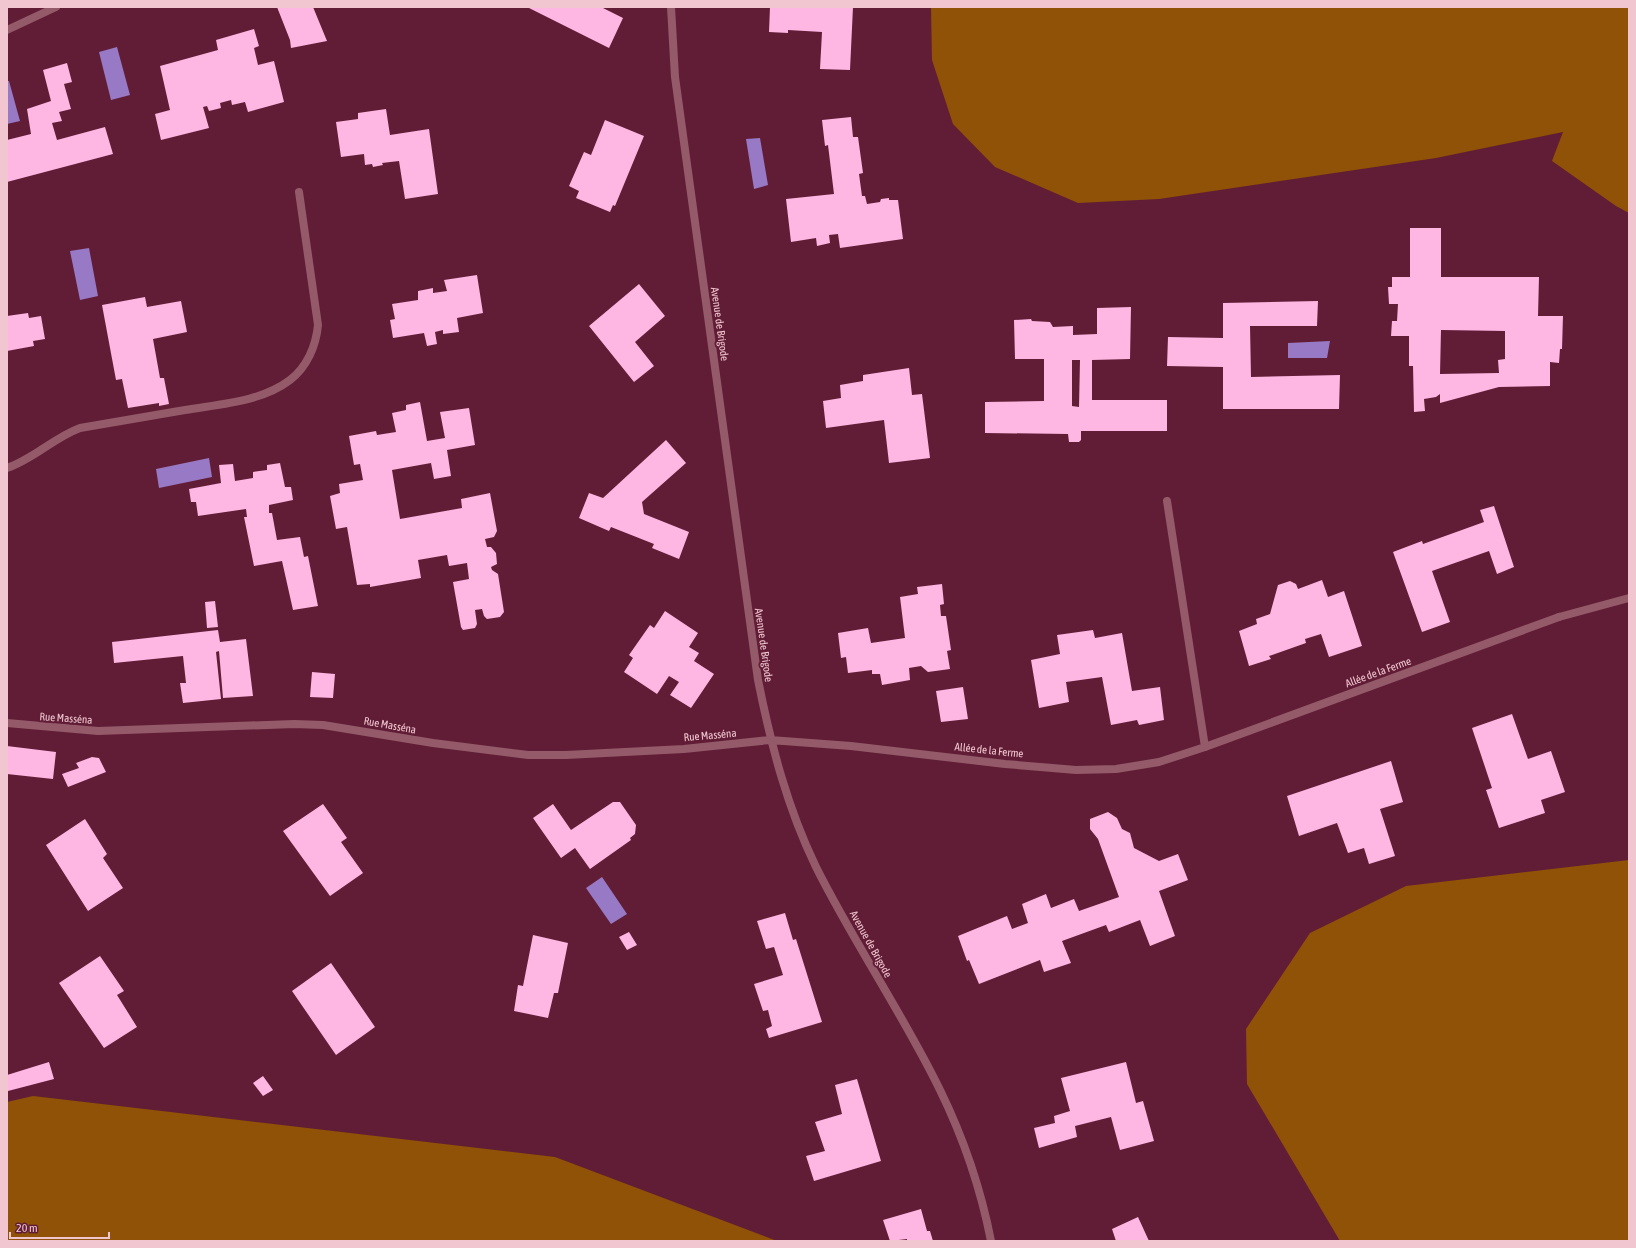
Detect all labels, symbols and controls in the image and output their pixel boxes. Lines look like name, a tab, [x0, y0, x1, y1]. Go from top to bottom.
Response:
street label: Avenue de Brigode	[709, 286, 731, 362]
street label: Avenue de Brigode	[753, 607, 775, 683]
street label: Allée de la Ferme	[1343, 655, 1413, 689]
street label: Rue Masséna	[39, 710, 93, 726]
street label: Rue Masséna	[363, 714, 417, 736]
street label: Rue Masséna	[683, 727, 737, 743]
street label: Allée de la Ferme	[954, 740, 1024, 760]
street label: Avenue de Brigode	[848, 908, 894, 980]
scale bar	[10, 1214, 109, 1240]
text: 20 m	[16, 1221, 38, 1235]

